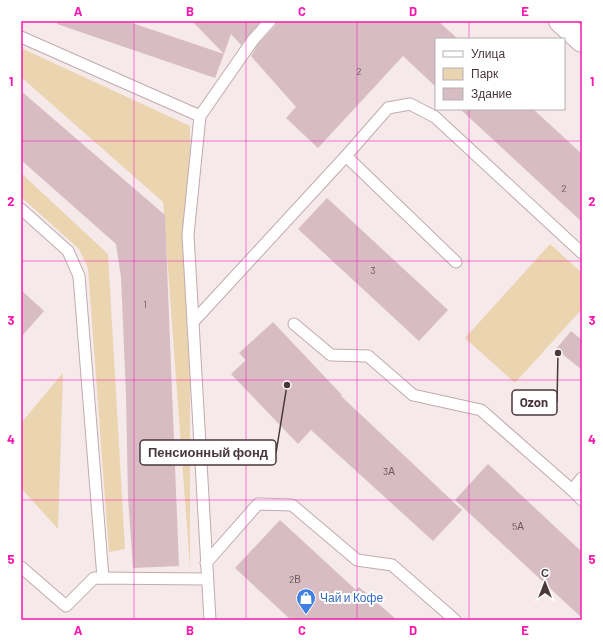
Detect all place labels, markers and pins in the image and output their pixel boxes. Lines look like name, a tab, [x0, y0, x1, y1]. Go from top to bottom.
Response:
callout: Ozon	[512, 390, 557, 415]
callout: Пенсионный фонд	[140, 440, 276, 465]
shop icon: Чай и Кофе	[295, 587, 317, 615]
place label: Чай и Кофе	[320, 590, 383, 605]

